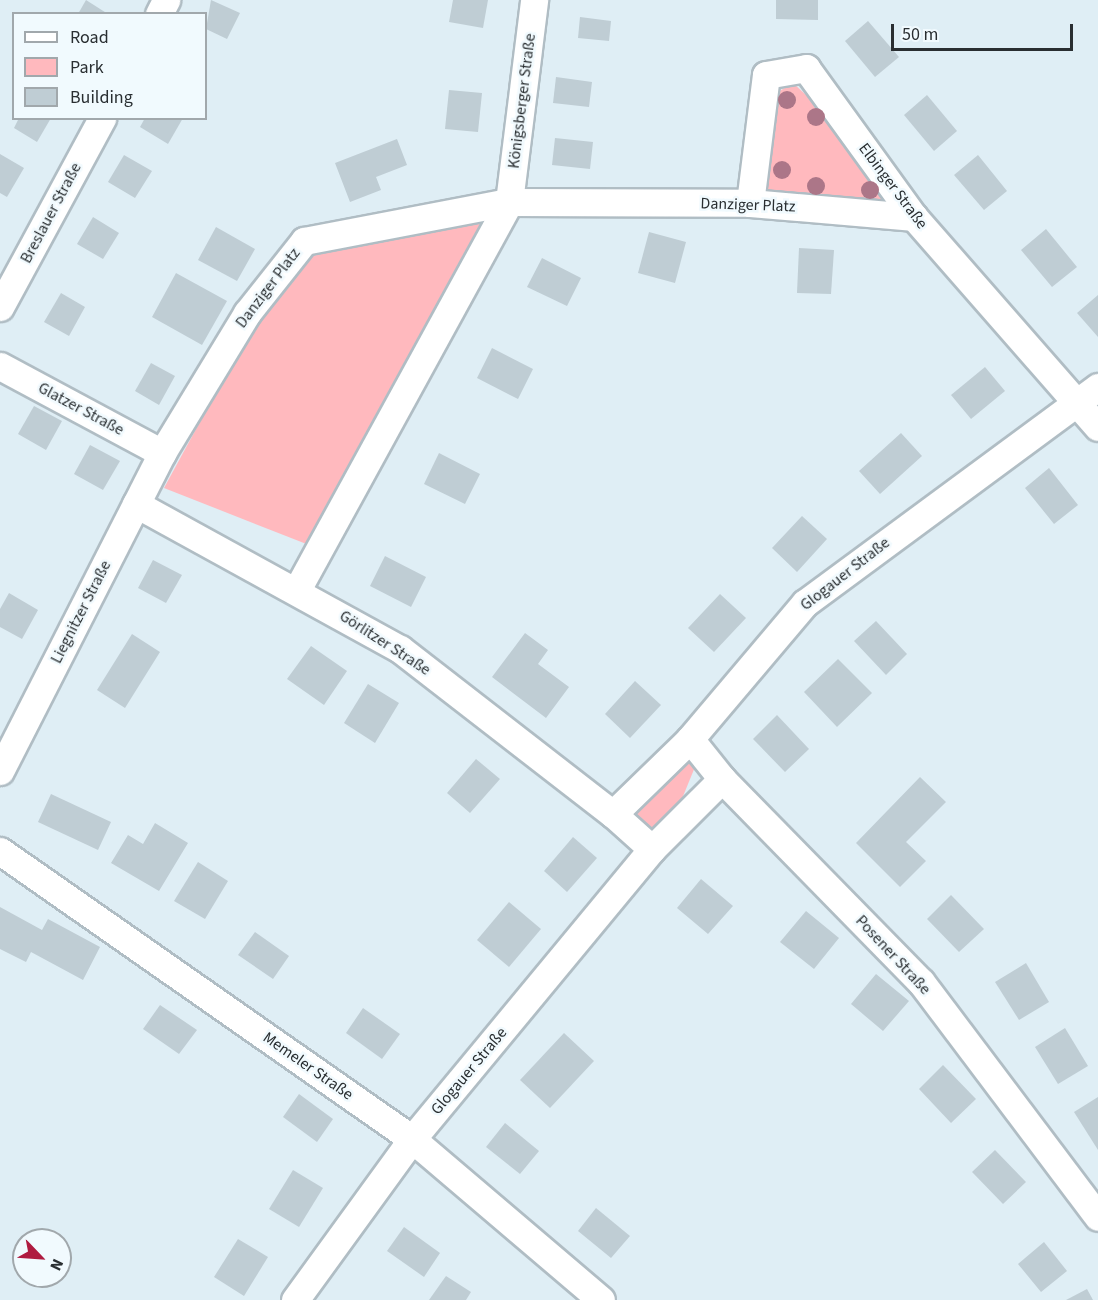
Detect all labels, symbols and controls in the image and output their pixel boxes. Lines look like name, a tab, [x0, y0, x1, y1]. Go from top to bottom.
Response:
legend	[12, 12, 207, 120]
scale bar	[894, 12, 1076, 50]
text: 50 m	[902, 22, 938, 47]
text: Road	[70, 25, 109, 50]
street label: Königsberger Straße	[504, 32, 540, 170]
text: Park	[70, 55, 104, 80]
text: Building	[70, 85, 133, 110]
street label: Elbinger Straße	[854, 139, 932, 233]
street label: Breslauer Straße	[16, 160, 86, 266]
street label: Danziger Platz	[700, 194, 796, 216]
street label: Danziger Platz	[232, 244, 304, 332]
street label: Glatzer Straße	[35, 378, 127, 440]
street label: Glogauer Straße	[797, 533, 893, 615]
street label: Liegnitzer Straße	[47, 557, 115, 667]
street label: Görlitzer Straße	[336, 606, 434, 680]
street label: Posener Straße	[851, 911, 935, 999]
street label: Glogauer Straße	[427, 1024, 511, 1118]
street label: Memeler Straße	[259, 1028, 357, 1104]
north arrow	[12, 1228, 72, 1288]
text: N	[44, 1255, 69, 1274]

